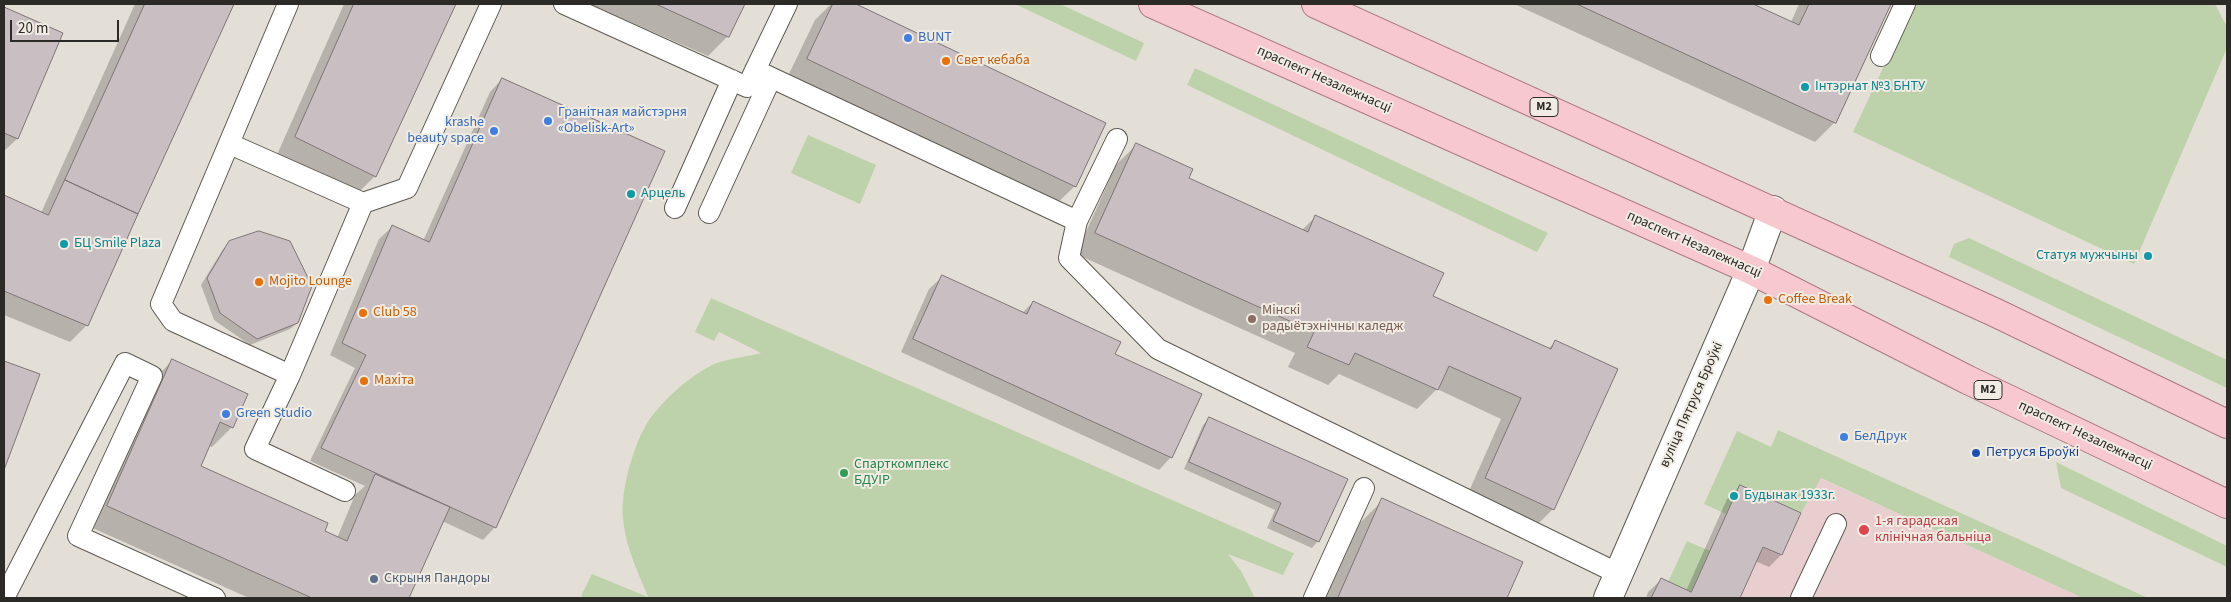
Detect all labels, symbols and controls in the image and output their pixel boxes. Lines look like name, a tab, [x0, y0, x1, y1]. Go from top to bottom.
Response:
scale bar	[12, 10, 121, 42]
text: 20 m	[18, 18, 48, 39]
place label: BUNT	[918, 30, 952, 46]
marker: BUNT	[902, 32, 914, 44]
street label: праспект Незалежнасці	[1254, 43, 1394, 117]
place label: Свет кебаба	[956, 53, 1030, 69]
marker: Свет кебаба	[940, 55, 952, 67]
place label: Інтэрнат №3 БНТУ	[1815, 79, 1925, 95]
marker: Інтэрнат №3 БНТУ	[1799, 81, 1811, 93]
road number: М2	[1530, 98, 1558, 116]
place label: Гранітная майстэрня «Obelisk-Art»	[558, 105, 687, 138]
place label: krashe beauty space	[407, 115, 484, 148]
marker: Гранітная майстэрня «Obelisk-Art»	[542, 115, 554, 127]
marker: krashe beauty space	[488, 125, 500, 137]
place label: Арцель	[641, 186, 685, 202]
marker: Арцель	[625, 188, 637, 200]
street label: праспект Незалежнасці	[1624, 208, 1764, 282]
place label: БЦ Smile Plaza	[74, 236, 161, 252]
marker: БЦ Smile Plaza	[58, 238, 70, 250]
place label: Статуя мужчыны	[2036, 248, 2138, 264]
marker: Статуя мужчыны	[2142, 250, 2154, 262]
place label: Mojito Lounge	[269, 274, 352, 290]
marker: Mojito Lounge	[253, 276, 265, 288]
place label: Coffee Break	[1778, 292, 1852, 308]
marker: Coffee Break	[1762, 294, 1774, 306]
place label: Мінскі радыётэхнічны каледж	[1262, 303, 1403, 336]
place label: Club 58	[373, 305, 417, 321]
marker: Club 58	[357, 307, 369, 319]
marker: Мінскі радыётэхнічны каледж	[1246, 313, 1258, 325]
street label: вуліца Пятруся Броўкі	[1657, 340, 1727, 470]
place label: Махіта	[374, 373, 414, 389]
marker: Махіта	[358, 375, 370, 387]
road number: М2	[1974, 380, 2002, 400]
street label: праспект Незалежнасці	[2016, 398, 2154, 474]
place label: Green Studio	[236, 406, 312, 422]
marker: Green Studio	[220, 408, 232, 420]
place label: БелДрук	[1854, 429, 1907, 445]
marker: БелДрук	[1838, 431, 1850, 443]
place label: Петруся Броўкі	[1986, 445, 2079, 461]
marker: Петруся Броўкі	[1970, 447, 1982, 459]
place label: Спарткомплекс БДУІР	[854, 457, 949, 490]
marker: Спарткомплекс БДУІР	[838, 467, 850, 479]
place label: Будынак 1933г.	[1744, 488, 1836, 504]
marker: Будынак 1933г.	[1728, 490, 1740, 502]
place label: 1-я гарадская клінічная бальніца	[1875, 514, 1991, 546]
marker: 1-я гарадская клінічная бальніца	[1857, 523, 1871, 537]
place label: Скрыня Пандоры	[384, 571, 490, 587]
marker: Скрыня Пандоры	[368, 573, 380, 585]

